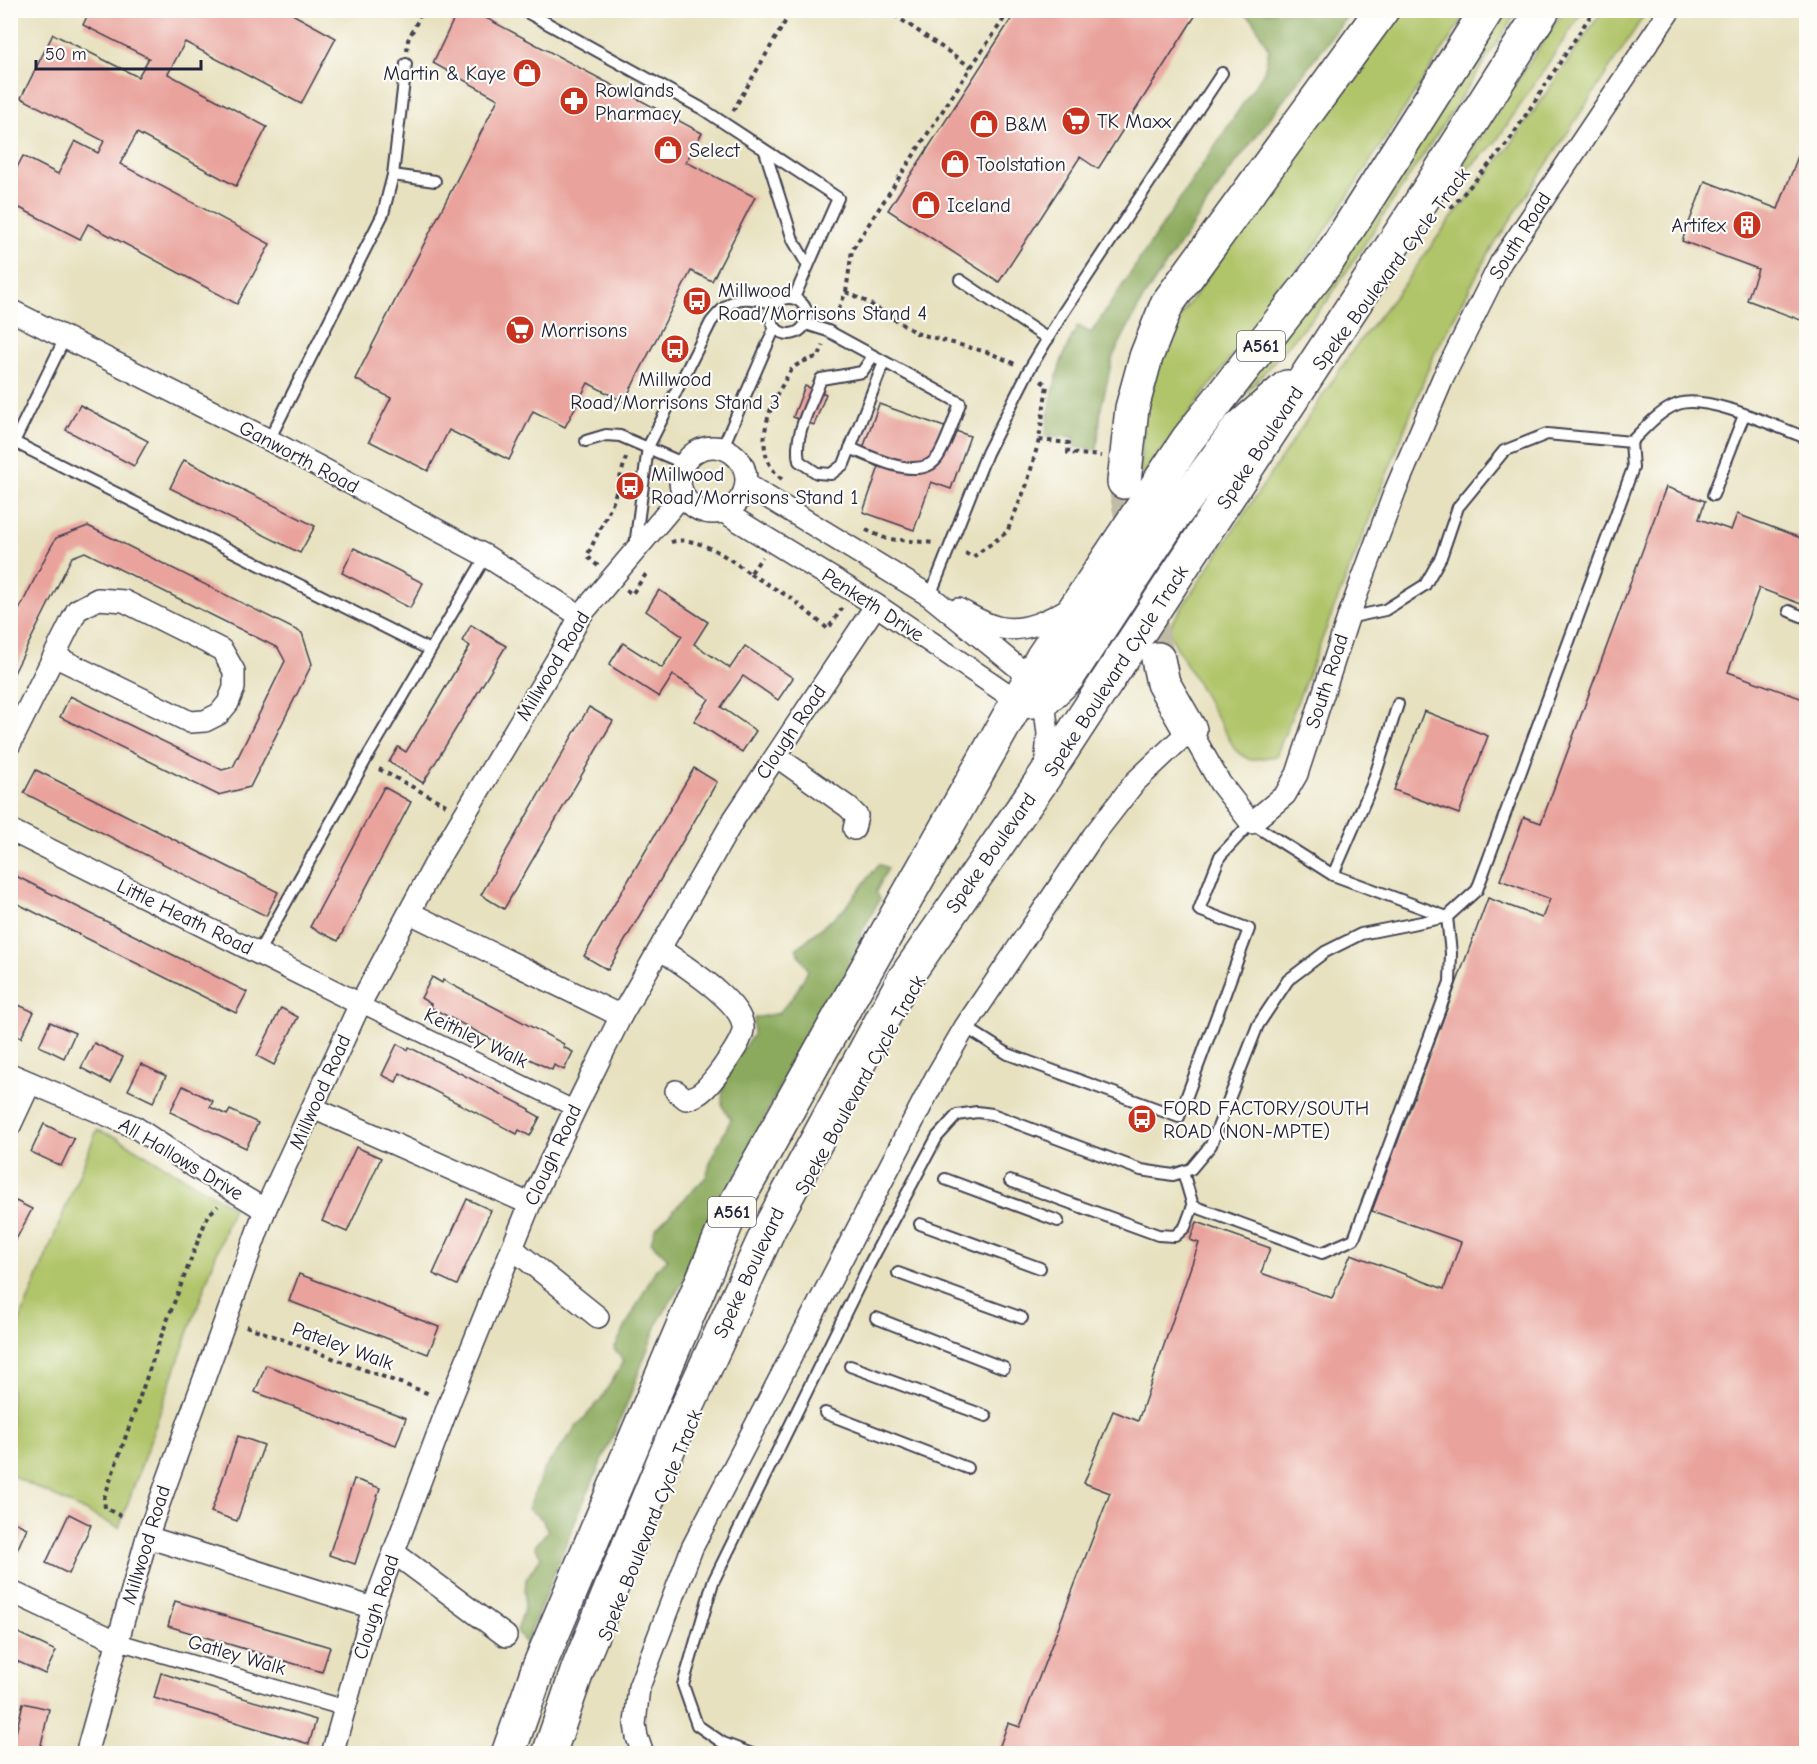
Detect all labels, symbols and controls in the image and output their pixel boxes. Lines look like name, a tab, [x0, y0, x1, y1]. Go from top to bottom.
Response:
scale bar	[36, 33, 201, 71]
text: 50 m	[45, 44, 87, 65]
shop icon: Martin & Kaye	[511, 57, 543, 89]
place label: Martin & Kaye	[383, 62, 506, 85]
place label: Rowlands Pharmacy	[595, 79, 681, 125]
pharmacy icon: Rowlands Pharmacy	[558, 85, 590, 117]
supermarket icon: TK Maxx	[1060, 105, 1092, 137]
shop icon: B&M	[968, 108, 1000, 140]
place label: TK Maxx	[1097, 110, 1172, 133]
place label: B&M	[1005, 113, 1047, 136]
shop icon: Select	[652, 134, 684, 166]
place label: Select	[689, 139, 741, 162]
shop icon: Toolstation	[939, 148, 971, 180]
place label: Toolstation	[976, 153, 1066, 176]
street label: Speke Boulevard Cycle Track	[1307, 163, 1475, 375]
street label: South Road	[1484, 188, 1556, 284]
shop icon: Iceland	[910, 189, 942, 221]
place label: Iceland	[947, 194, 1011, 217]
building icon: Artifex	[1731, 209, 1763, 241]
place label: Artifex	[1671, 214, 1727, 237]
place label: Millwood Road/Morrisons Stand 4	[718, 279, 927, 325]
bus stop icon: Millwood Road/Morrisons Stand 4	[681, 285, 713, 317]
supermarket icon: Morrisons	[504, 314, 536, 346]
place label: Morrisons	[541, 319, 627, 342]
road number: A561	[1237, 331, 1285, 361]
bus stop icon: Millwood Road/Morrisons Stand 3	[659, 333, 691, 365]
place label: Millwood Road/Morrisons Stand 3	[570, 368, 780, 414]
street label: Speke Boulevard	[1212, 382, 1308, 514]
street label: Ganworth Road	[235, 416, 363, 498]
place label: Millwood Road/Morrisons Stand 1	[651, 463, 858, 509]
bus stop icon: Millwood Road/Morrisons Stand 1	[614, 470, 646, 502]
street label: Speke Boulevard Cycle Track	[1039, 561, 1193, 781]
street label: Penketh Drive	[818, 564, 928, 646]
street label: Millwood Road	[511, 607, 595, 725]
street label: South Road	[1301, 631, 1353, 731]
street label: Clough Road	[751, 681, 831, 783]
street label: Speke Boulevard	[941, 788, 1041, 918]
street label: Little Heath Road	[113, 874, 257, 960]
street label: Speke Boulevard Cycle Track	[790, 971, 930, 1199]
street label: Keithley Walk	[420, 1003, 532, 1073]
street label: Millwood Road	[284, 1031, 356, 1153]
place label: FORD FACTORY/SOUTH ROAD (NON-MPTE)	[1163, 1097, 1369, 1143]
street label: Clough Road	[520, 1101, 586, 1209]
bus stop icon: FORD FACTORY/SOUTH ROAD (NON-MPTE)	[1126, 1103, 1158, 1135]
street label: All Hallows Drive	[115, 1113, 247, 1205]
road number: A561	[708, 1197, 756, 1227]
street label: Speke Boulevard	[709, 1204, 789, 1342]
street label: Pateley Walk	[289, 1317, 397, 1375]
street label: Speke Boulevard Cycle Track	[593, 1406, 707, 1644]
street label: Millwood Road	[117, 1483, 175, 1607]
street label: Clough Road	[348, 1552, 404, 1662]
street label: Gatley Walk	[185, 1630, 289, 1680]

